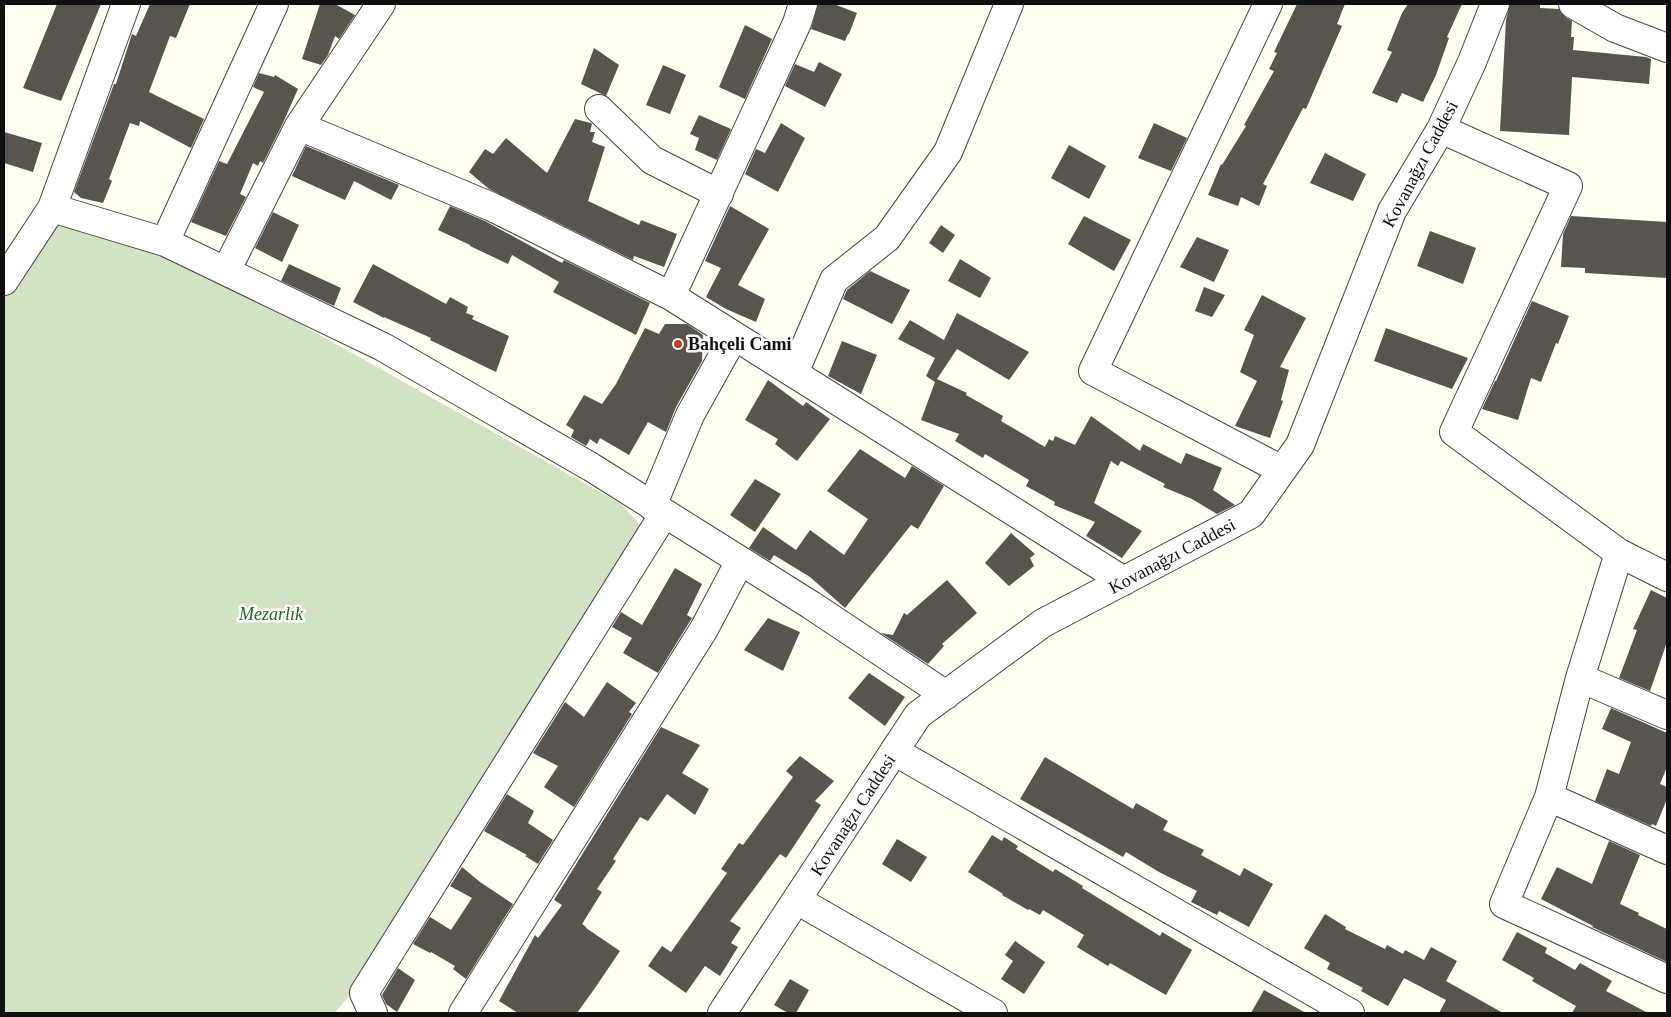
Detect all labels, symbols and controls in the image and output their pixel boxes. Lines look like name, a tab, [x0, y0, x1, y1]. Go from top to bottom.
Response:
street label: Kovanağzı Caddesi	[1378, 97, 1462, 231]
place label: Bahçeli Cami	[688, 334, 792, 354]
marker: Bahçeli Cami	[672, 338, 684, 350]
street label: Kovanağzı Caddesi	[1105, 514, 1239, 598]
park label: Mezarlık	[238, 604, 304, 624]
street label: Kovanağzı Caddesi	[806, 751, 900, 879]

